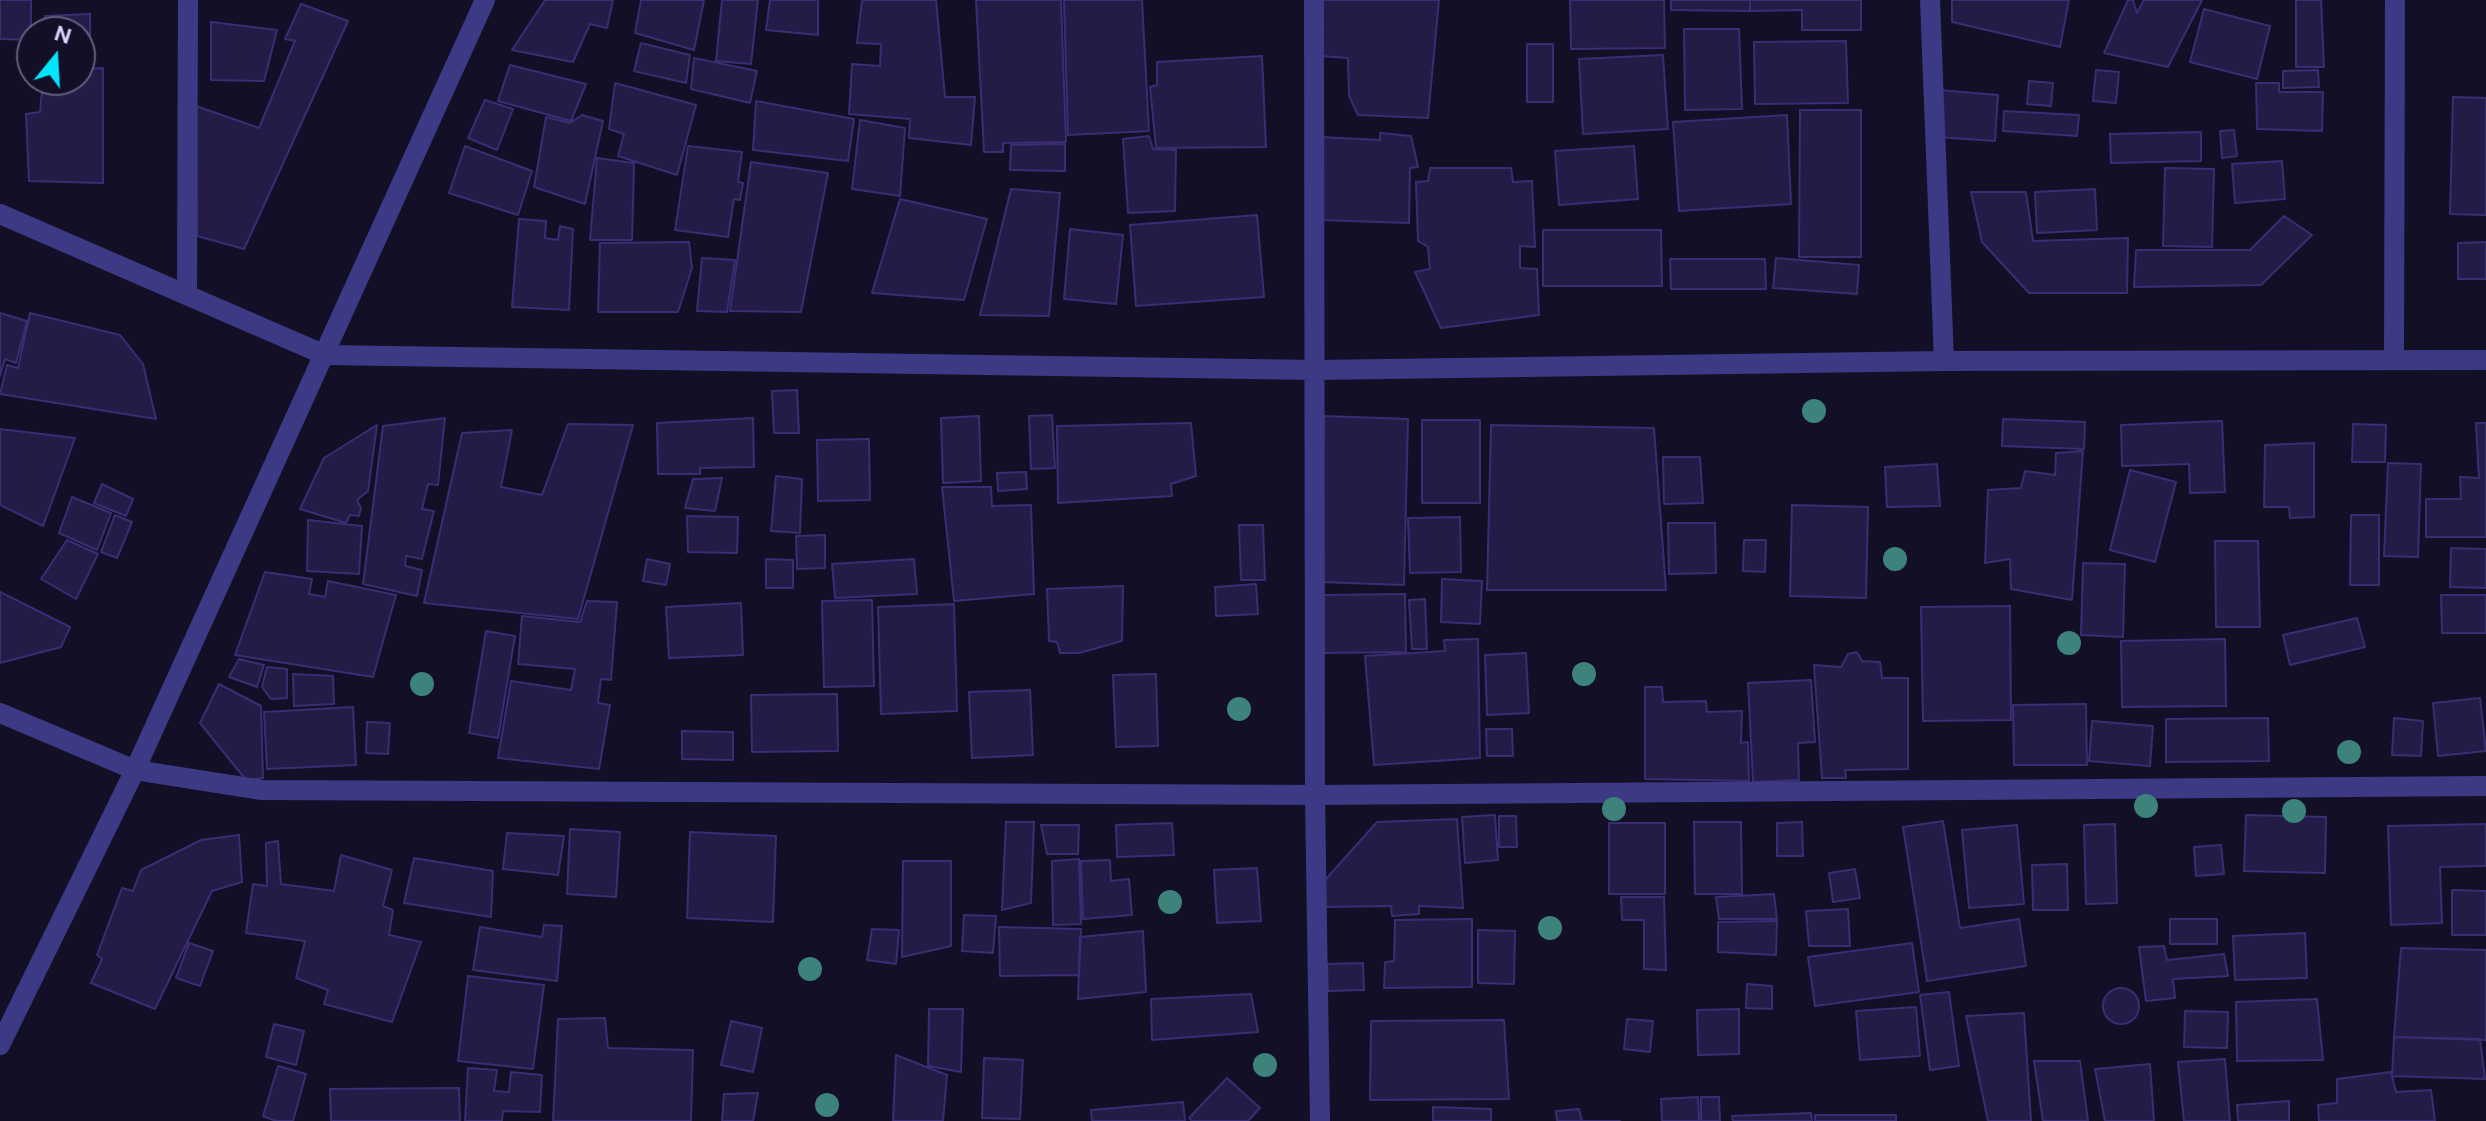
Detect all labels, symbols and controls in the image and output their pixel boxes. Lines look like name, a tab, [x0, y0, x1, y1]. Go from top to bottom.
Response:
north arrow	[16, 16, 96, 96]
text: N	[51, 18, 75, 51]

